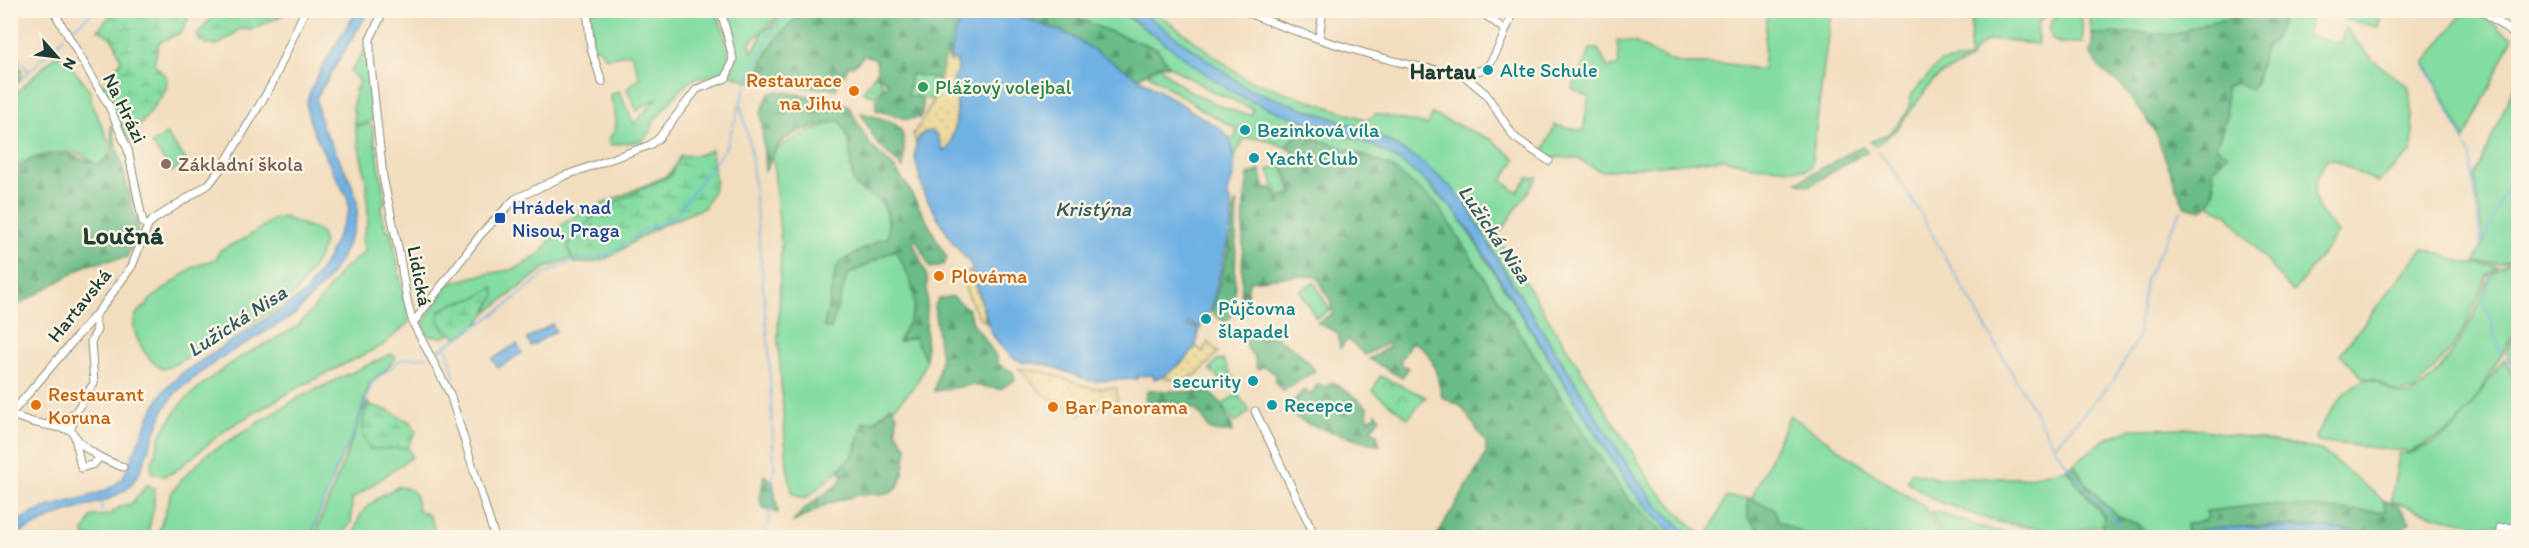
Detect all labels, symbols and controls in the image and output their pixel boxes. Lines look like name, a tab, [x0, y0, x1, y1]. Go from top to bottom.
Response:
north arrow	[27, 27, 87, 87]
text: N	[59, 55, 81, 73]
district label: Hartau	[1410, 58, 1477, 85]
place label: Alte Schule	[1500, 58, 1598, 82]
marker: Alte Schule	[1481, 63, 1495, 77]
place label: Restaurace na Jihu	[746, 68, 842, 115]
street label: Na Hrázi	[98, 69, 152, 147]
place label: Plážový volejbal	[935, 75, 1072, 99]
marker: Plážový volejbal	[916, 80, 930, 94]
marker: Restaurace na Jihu	[847, 84, 861, 98]
place label: Bezinková víla	[1257, 118, 1380, 142]
marker: Bezinková víla	[1238, 123, 1252, 137]
place label: Yacht Club	[1266, 146, 1358, 170]
marker: Yacht Club	[1247, 151, 1261, 165]
place label: Základní škola	[178, 152, 303, 176]
marker: Základní škola	[159, 157, 173, 171]
water label: Lužická Nisa	[1453, 180, 1537, 288]
place label: Hrádek nad Nisou, Praga	[512, 195, 620, 242]
water label: Kristýna	[1055, 196, 1132, 221]
marker: Hrádek nad Nisou, Praga	[493, 211, 507, 225]
district label: Loučná	[82, 219, 164, 251]
street label: Lidická	[402, 244, 438, 309]
street label: Hartavská	[42, 263, 116, 347]
place label: Plovárna	[951, 264, 1027, 288]
marker: Plovárna	[932, 269, 946, 283]
water label: Lužická Nisa	[182, 279, 291, 362]
place label: Půjčovna šlapadel	[1218, 296, 1296, 343]
marker: Půjčovna šlapadel	[1199, 312, 1213, 326]
place label: security	[1173, 369, 1242, 393]
marker: security	[1246, 374, 1260, 388]
place label: Restaurant Koruna	[48, 382, 144, 429]
place label: Recepce	[1284, 393, 1353, 417]
place label: Bar Panorama	[1065, 395, 1188, 419]
marker: Restaurant Koruna	[29, 398, 43, 412]
marker: Recepce	[1265, 398, 1279, 412]
marker: Bar Panorama	[1046, 400, 1060, 414]

